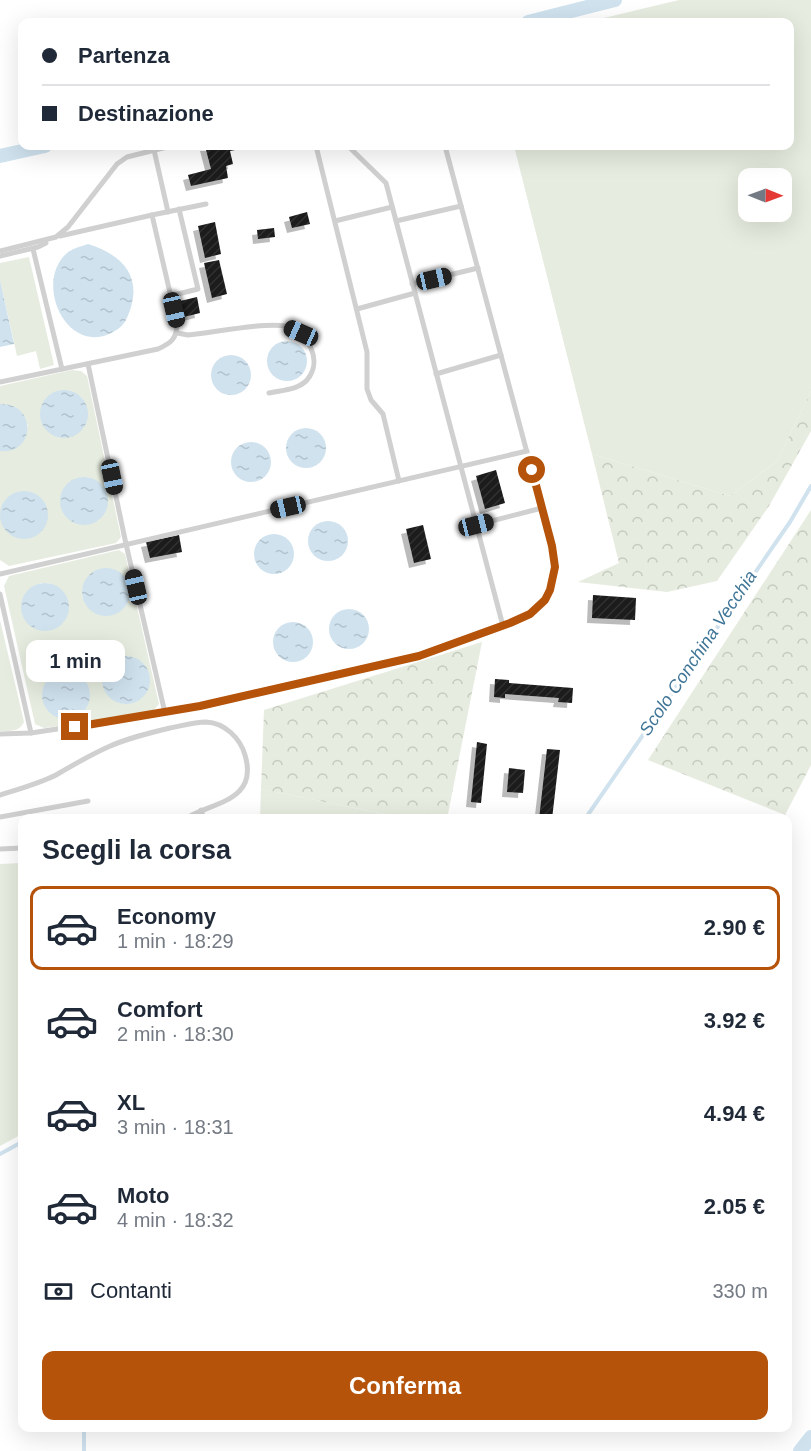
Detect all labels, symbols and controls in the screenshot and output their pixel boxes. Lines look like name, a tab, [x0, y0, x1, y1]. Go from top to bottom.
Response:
text: Partenza	[78, 43, 170, 68]
text: Destinazione	[78, 101, 214, 126]
north arrow	[738, 168, 792, 222]
map controls	[738, 168, 792, 222]
car	[414, 266, 454, 292]
car	[161, 290, 187, 330]
car	[281, 317, 321, 349]
route start	[518, 456, 545, 483]
car	[99, 458, 125, 496]
car	[268, 494, 308, 520]
car	[456, 512, 496, 538]
car	[123, 567, 149, 607]
water label: Scolo Conchina Vecchia	[635, 567, 761, 739]
callout: 1 min	[26, 640, 124, 682]
text: 1 min	[49, 650, 102, 672]
route end	[61, 713, 88, 740]
text: Scegli la corsa	[42, 835, 231, 865]
icon: car	[45, 901, 99, 955]
text: Economy	[117, 904, 216, 929]
text: 2.90 €	[704, 915, 765, 940]
text: 1 min · 18:29	[117, 930, 234, 952]
icon: car	[45, 994, 99, 1048]
text: Comfort	[117, 997, 203, 1022]
text: 3.92 €	[704, 1008, 765, 1033]
text: 2 min · 18:30	[117, 1023, 234, 1045]
icon: car	[45, 1087, 99, 1141]
text: XL	[117, 1090, 145, 1115]
text: 4.94 €	[704, 1101, 765, 1126]
text: 3 min · 18:31	[117, 1116, 234, 1138]
icon: car	[45, 1180, 99, 1234]
text: Moto	[117, 1183, 170, 1208]
text: 2.05 €	[704, 1194, 765, 1219]
text: 4 min · 18:32	[117, 1209, 234, 1231]
icon: cash	[42, 1275, 75, 1308]
text: Contanti	[90, 1278, 172, 1303]
text: 330 m	[712, 1280, 768, 1302]
button: Conferma	[42, 1351, 768, 1420]

